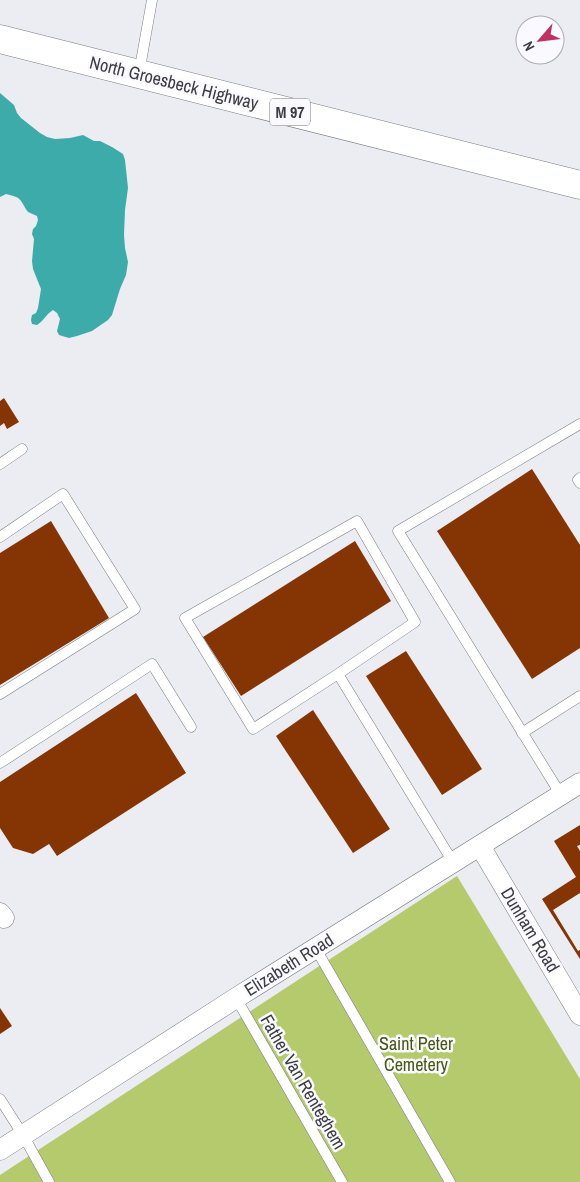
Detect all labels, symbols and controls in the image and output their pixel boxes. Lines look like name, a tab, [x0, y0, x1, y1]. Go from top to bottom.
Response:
north arrow	[515, 15, 565, 65]
text: N	[519, 38, 538, 54]
street label: North Groesbeck Highway	[87, 49, 262, 116]
road number: M 97	[270, 98, 310, 125]
street label: Dunham Road	[495, 883, 566, 977]
street label: Elizabeth Road	[239, 927, 338, 1002]
street label: Father Van Renteghem	[255, 1010, 352, 1154]
park label: Saint Peter Cemetery	[379, 1031, 453, 1077]

